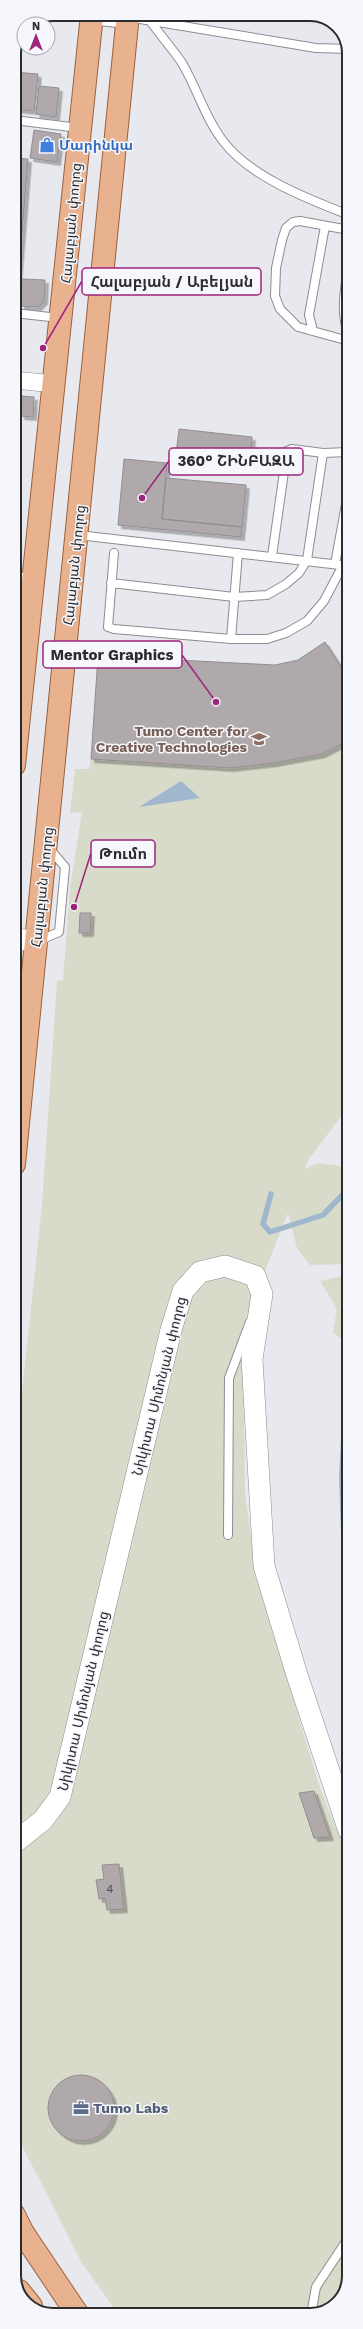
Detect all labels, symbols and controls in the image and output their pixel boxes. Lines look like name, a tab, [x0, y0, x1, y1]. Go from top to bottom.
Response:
north arrow	[16, 16, 56, 56]
text: N	[32, 20, 40, 33]
shop icon: Մարինկա	[38, 136, 56, 154]
place label: Մարինկա	[59, 137, 133, 153]
street label: Հալաբյան փողոց	[58, 162, 84, 284]
callout: Հալաբյան / Աբելյան	[82, 268, 261, 295]
text: Հալաբյան / Աբելյան	[91, 273, 253, 291]
callout: 360° ՇԻՆԲԱԶԱ	[169, 448, 303, 475]
text: 360° ՇԻՆԲԱԶԱ	[177, 452, 295, 470]
street label: Հալաբյան փողոց	[60, 504, 88, 626]
callout: Mentor Graphics	[43, 641, 182, 668]
text: Mentor Graphics	[50, 646, 174, 664]
place label: Tumo Center for Creative Technologies	[96, 723, 248, 755]
school or university icon: Tumo Center for Creative Technologies	[250, 730, 268, 748]
street label: Հալաբյան փողոց	[28, 826, 56, 948]
callout: Թումո	[91, 840, 155, 867]
text: Թումո	[99, 845, 147, 863]
street label: Նիկիտա Սիմոնյան փողոց	[129, 1295, 189, 1477]
street label: Նիկիտա Սիմոնյան փողոց	[54, 1609, 112, 1793]
house number: 4	[106, 1882, 114, 1896]
office icon: Tumo Labs	[72, 2099, 90, 2117]
place label: Tumo Labs	[93, 2100, 169, 2116]

